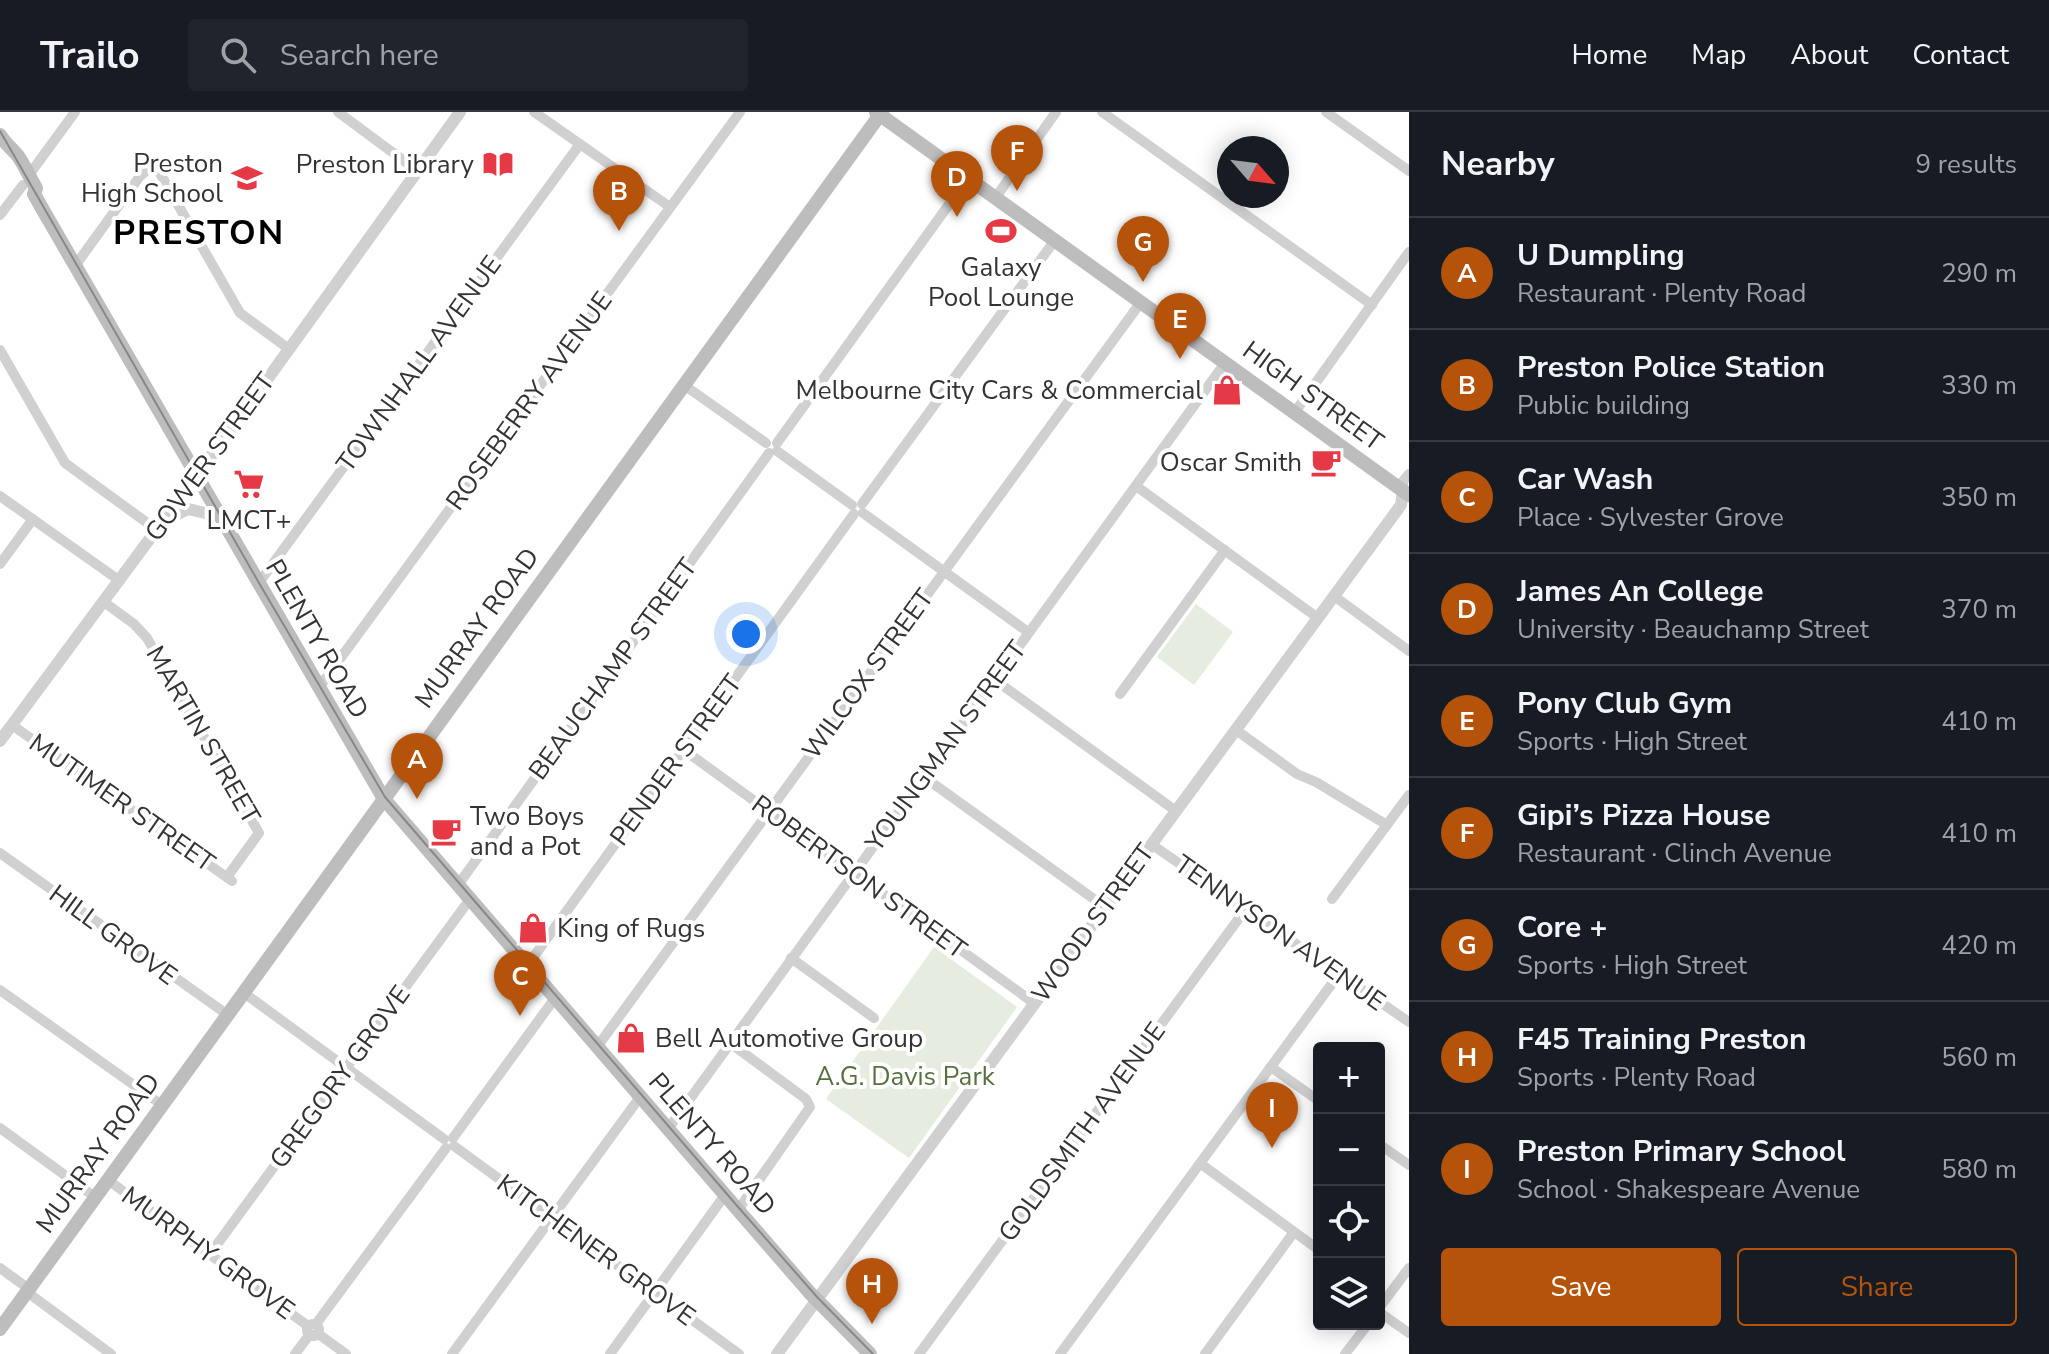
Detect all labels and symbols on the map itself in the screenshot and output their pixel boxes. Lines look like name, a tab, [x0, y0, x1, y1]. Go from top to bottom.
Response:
pin: F	[991, 125, 1043, 191]
north arrow	[1217, 136, 1289, 208]
place label: Preston High School	[81, 146, 223, 211]
place label: Preston Library	[296, 147, 475, 182]
library icon: Preston Library	[481, 147, 515, 181]
pin: D	[931, 151, 983, 217]
school or university icon: Preston High School	[230, 161, 264, 195]
pin: B	[593, 165, 645, 231]
district label: PRESTON	[113, 210, 285, 256]
sports icon: Galaxy Pool Lounge	[984, 214, 1018, 248]
pin: G	[1117, 216, 1169, 282]
street label: TOWNHALL AVENUE	[329, 249, 509, 479]
place label: Galaxy Pool Lounge	[928, 250, 1074, 315]
street label: ROSEBERRY AVENUE	[438, 285, 620, 517]
pin: E	[1154, 293, 1206, 359]
street label: HIGH STREET	[1236, 333, 1391, 459]
street label: GOWER STREET	[137, 365, 283, 548]
place label: Melbourne City Cars & Commercial	[796, 373, 1203, 408]
shop icon: Melbourne City Cars & Commercial	[1210, 373, 1244, 407]
place label: Oscar Smith	[1160, 445, 1302, 480]
cafe icon: Oscar Smith	[1309, 445, 1343, 479]
supermarket icon: LMCT+	[232, 467, 266, 501]
place label: LMCT+	[207, 503, 291, 538]
street label: MURRAY ROAD	[407, 541, 547, 715]
street label: BEAUCHAMP STREET	[521, 551, 706, 787]
street label: PLENTY ROAD	[257, 553, 377, 725]
street label: WILCOX STREET	[794, 582, 942, 766]
your location	[726, 614, 766, 654]
street label: YOUNGMAN STREET	[857, 633, 1035, 859]
street label: MARTIN STREET	[138, 639, 268, 831]
street label: PENDER STREET	[602, 667, 750, 853]
street label: MUTIMER STREET	[22, 726, 222, 880]
pin: A	[391, 733, 443, 799]
street label: ROBERTSON STREET	[744, 787, 974, 967]
place label: Two Boys and a Pot	[470, 799, 584, 864]
cafe icon: Two Boys and a Pot	[429, 814, 463, 848]
street label: WOOD STREET	[1023, 836, 1163, 1009]
street label: TENNYSON AVENUE	[1168, 847, 1392, 1019]
street label: HILL GROVE	[42, 877, 184, 993]
shop icon: King of Rugs	[516, 911, 550, 945]
place label: King of Rugs	[557, 911, 705, 946]
pin: C	[494, 950, 546, 1016]
street label: GREGORY GROVE	[262, 978, 418, 1176]
street label: GOLDSMITH AVENUE	[991, 1015, 1173, 1249]
shop icon: Bell Automotive Group	[614, 1021, 648, 1055]
place label: Bell Automotive Group	[655, 1021, 923, 1056]
park label: A.G. Davis Park	[815, 1059, 996, 1094]
street label: PLENTY ROAD	[640, 1065, 784, 1223]
street label: MURRAY ROAD	[28, 1066, 168, 1240]
pin: I	[1246, 1082, 1298, 1148]
street label: KITCHENER GROVE	[490, 1166, 702, 1334]
street label: MURPHY GROVE	[115, 1178, 301, 1328]
pin: H	[846, 1258, 898, 1324]

